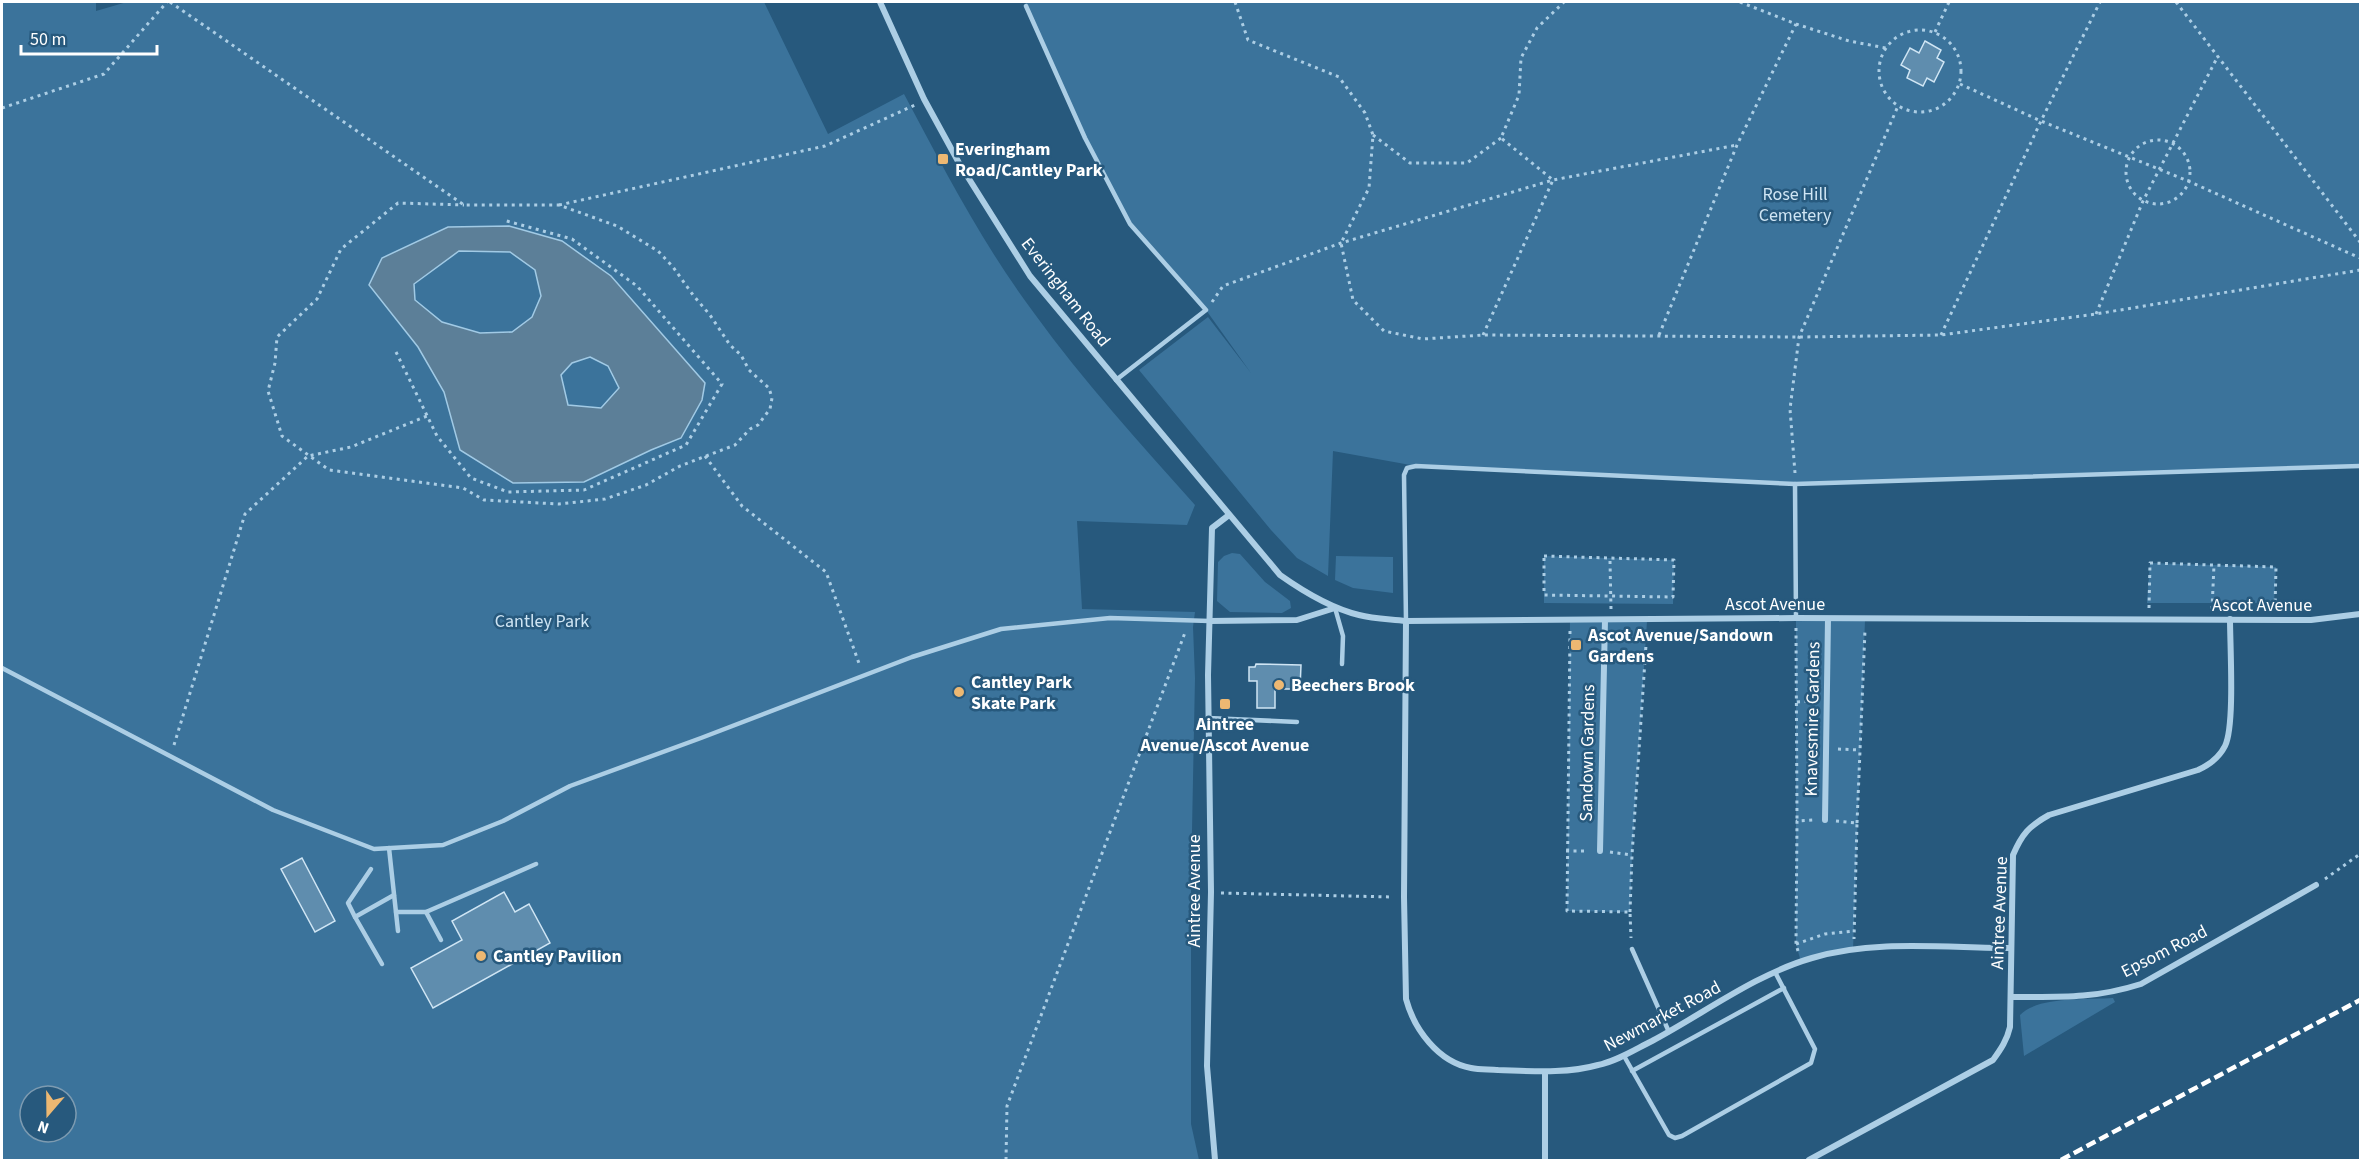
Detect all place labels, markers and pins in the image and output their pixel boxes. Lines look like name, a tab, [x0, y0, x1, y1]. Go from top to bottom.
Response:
place label: Everingham Road/Cantley Park	[955, 137, 1103, 183]
marker: Everingham Road/Cantley Park	[936, 152, 950, 166]
place label: Ascot Avenue/Sandown Gardens	[1587, 623, 1773, 669]
marker: Ascot Avenue/Sandown Gardens	[1569, 638, 1583, 652]
place label: Cantley Park Skate Park	[971, 670, 1072, 716]
place label: Beechers Brook	[1291, 673, 1415, 698]
marker: Beechers Brook	[1272, 678, 1286, 692]
marker: Cantley Park Skate Park	[952, 685, 966, 699]
marker: Aintree Avenue/Ascot Avenue	[1218, 697, 1232, 711]
place label: Aintree Avenue/Ascot Avenue	[1140, 712, 1309, 758]
place label: Cantley Pavilion	[493, 944, 622, 969]
marker: Cantley Pavilion	[474, 949, 488, 963]

